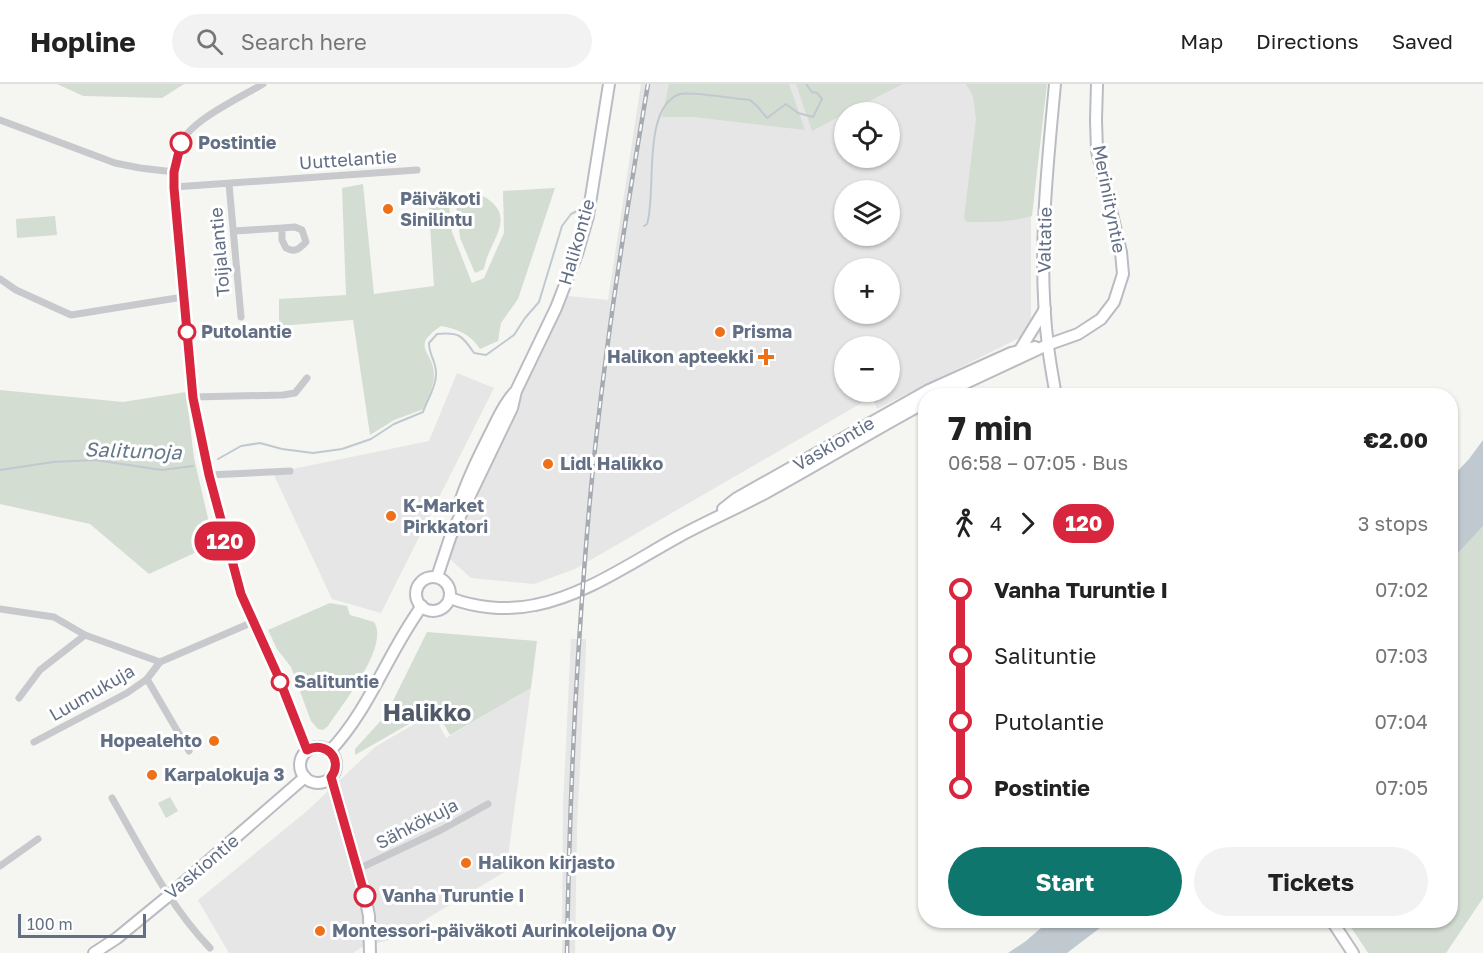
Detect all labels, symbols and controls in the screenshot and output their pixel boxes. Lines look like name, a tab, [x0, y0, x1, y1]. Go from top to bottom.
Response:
search box	[172, 14, 592, 68]
text: Hopline	[30, 25, 136, 58]
icon: search	[193, 25, 226, 58]
text: Search here	[241, 28, 367, 55]
text: Map	[1180, 28, 1223, 54]
text: Directions	[1256, 28, 1359, 54]
text: Saved	[1392, 28, 1453, 54]
map controls	[834, 102, 900, 402]
button: locate	[834, 102, 900, 168]
place label: Postintie	[198, 131, 277, 153]
marker: Postintie	[170, 132, 192, 154]
street label: Meriniityntie	[1089, 143, 1131, 255]
street label: Uuttelantie	[298, 145, 398, 173]
button: layers	[834, 180, 900, 246]
place label: Päiväkoti Sinilintu	[400, 187, 481, 230]
street label: Halikontie	[553, 196, 599, 287]
marker: Päiväkoti Sinilintu	[381, 202, 395, 216]
street label: Toijalantie	[204, 207, 234, 298]
street label: Valtatie	[1032, 207, 1056, 273]
button: +	[834, 258, 900, 324]
place label: Putolantie	[201, 320, 292, 342]
place label: Prisma	[732, 320, 792, 342]
marker: Putolantie	[178, 323, 196, 341]
marker: Prisma	[713, 325, 727, 339]
button: −	[834, 336, 900, 402]
place label: Halikon apteekki	[607, 345, 754, 367]
marker: Halikon apteekki	[759, 350, 773, 364]
text: 7 min	[948, 408, 1032, 447]
street label: Vaskiontie	[789, 411, 878, 475]
text: €2.00	[1363, 426, 1428, 453]
water label: Salitunoja	[84, 436, 183, 465]
text: 06:58 – 07:05 · Bus	[948, 450, 1128, 474]
place label: Lidl Halikko	[560, 452, 663, 474]
marker: Lidl Halikko	[541, 457, 555, 471]
place label: K-Market Pirkkatori	[403, 494, 488, 537]
icon: walk	[948, 507, 981, 540]
icon: forward	[1011, 507, 1044, 540]
marker: K-Market Pirkkatori	[384, 509, 398, 523]
text: 120	[1065, 510, 1102, 536]
text: 4	[990, 511, 1002, 535]
text: 3 stops	[1358, 511, 1428, 535]
line badge: 120	[190, 522, 260, 560]
text: 120	[206, 528, 244, 554]
text: Vanha Turuntie I	[994, 576, 1168, 603]
text: 07:02	[1375, 577, 1428, 601]
text: Salituntie	[994, 642, 1096, 669]
text: 07:03	[1375, 643, 1428, 667]
street label: Luumukuja	[45, 659, 138, 725]
place label: Salituntie	[294, 670, 379, 692]
marker: Salituntie	[271, 673, 289, 691]
district label: Halikko	[383, 697, 471, 726]
text: Putolantie	[994, 708, 1104, 735]
text: 07:04	[1374, 709, 1428, 733]
place label: Hopealehto	[100, 729, 202, 751]
marker: Hopealehto	[207, 734, 221, 748]
place label: Karpalokuja 3	[164, 763, 285, 785]
marker: Karpalokuja 3	[145, 768, 159, 782]
text: Postintie	[994, 774, 1090, 801]
text: 07:05	[1375, 775, 1428, 799]
street label: Sähkökuja	[372, 793, 461, 853]
street label: Vaskiontie	[160, 829, 243, 904]
button: Start	[948, 847, 1182, 916]
button: Tickets	[1194, 847, 1428, 916]
place label: Halikon kirjasto	[478, 851, 615, 873]
marker: Halikon kirjasto	[459, 856, 473, 870]
place label: Vanha Turuntie I	[382, 884, 524, 906]
marker: Vanha Turuntie I	[354, 885, 376, 907]
scale bar	[18, 911, 146, 938]
text: 100 m	[27, 914, 73, 934]
place label: Montessori-päiväkoti Aurinkoleijona Oy	[332, 919, 677, 941]
marker: Montessori-päiväkoti Aurinkoleijona Oy	[313, 924, 327, 938]

